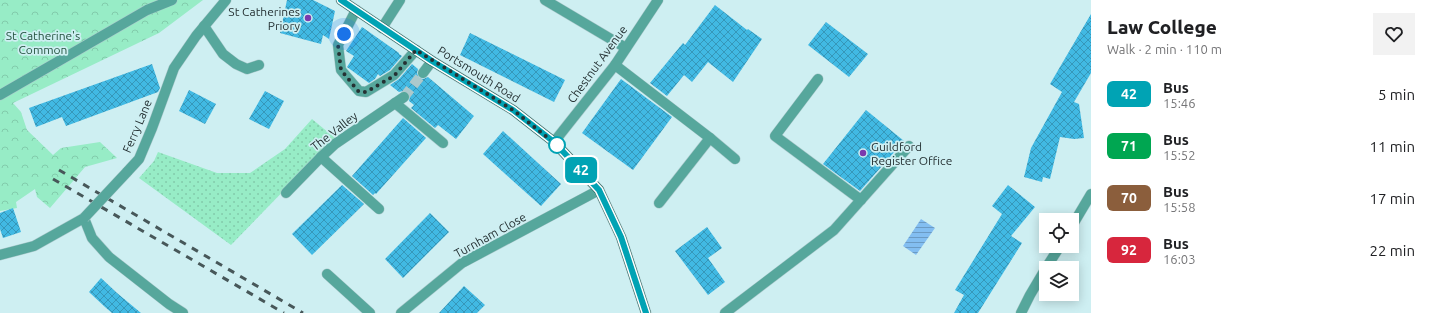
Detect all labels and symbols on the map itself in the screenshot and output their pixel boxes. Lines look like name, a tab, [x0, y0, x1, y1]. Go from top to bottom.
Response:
place label: St Catherines Priory	[228, 5, 300, 32]
marker: St Catherines Priory	[303, 13, 313, 23]
street label: Chestnut Avenue	[565, 23, 629, 105]
your location	[334, 24, 354, 44]
park label: St Catherine's Common	[6, 29, 80, 56]
street label: Portsmouth Road	[435, 43, 523, 105]
street label: Ferry Lane	[120, 97, 154, 155]
street label: The Valley	[308, 109, 360, 153]
unlabelled marker	[548, 136, 566, 154]
place label: Guildford Register Office	[871, 140, 952, 167]
marker: Guildford Register Office	[858, 148, 868, 158]
line badge: 42	[563, 157, 599, 183]
street label: Turnham Close	[452, 210, 528, 260]

